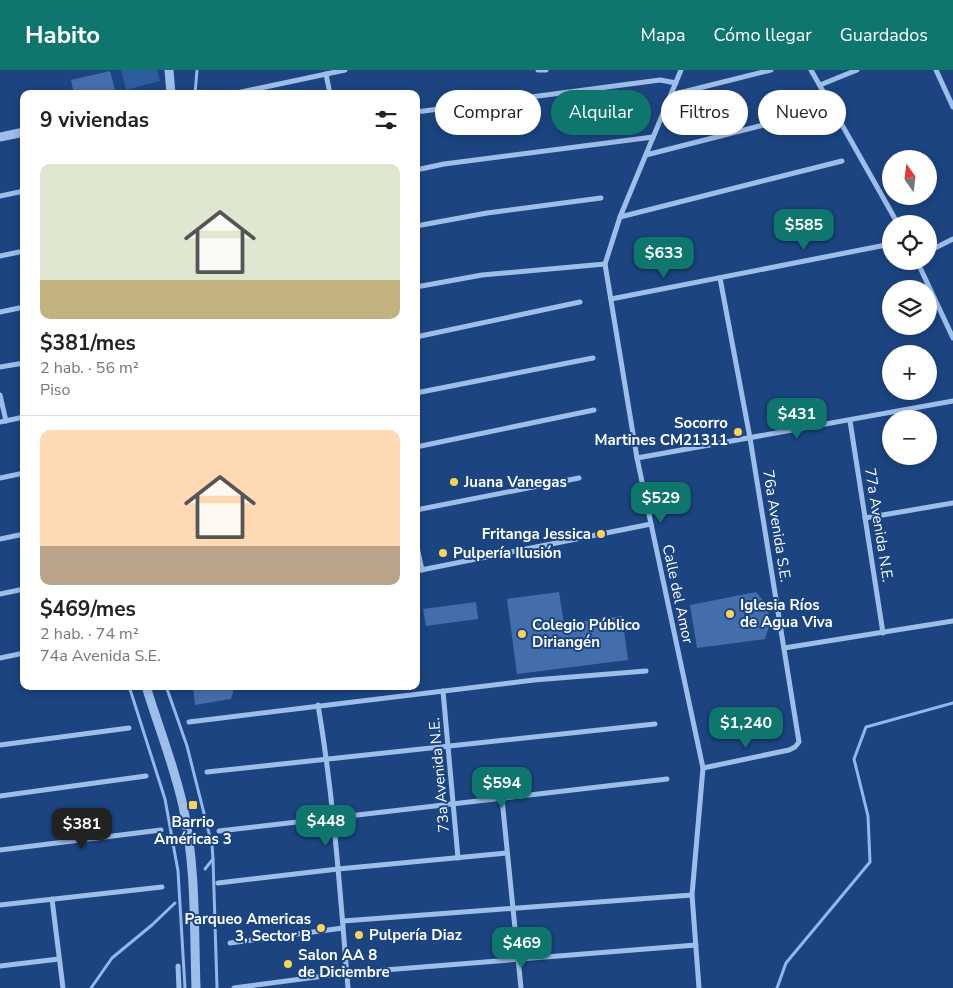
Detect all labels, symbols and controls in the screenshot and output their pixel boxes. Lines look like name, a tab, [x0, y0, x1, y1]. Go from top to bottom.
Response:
text: Habito	[25, 19, 100, 51]
text: Mapa	[641, 23, 686, 47]
text: Cómo llegar	[714, 23, 812, 47]
text: Guardados	[840, 23, 928, 47]
chip: Comprar	[435, 90, 541, 135]
chip: Alquilar	[551, 90, 651, 135]
chip: Filtros	[661, 90, 748, 135]
chip: Nuevo	[758, 90, 846, 135]
text: 9 viviendas	[40, 106, 149, 134]
icon: filters	[372, 106, 400, 134]
north arrow	[882, 150, 938, 205]
map controls	[882, 150, 937, 465]
icon: home	[175, 197, 265, 287]
pin: $585	[774, 208, 834, 251]
text: $585	[785, 214, 823, 236]
button: locate	[882, 215, 937, 270]
pin: $633	[634, 236, 694, 279]
text: $633	[645, 242, 683, 264]
button: layers	[882, 280, 937, 335]
text: $381/mes	[40, 329, 136, 357]
button: +	[882, 345, 937, 400]
text: 2 hab. · 56 m²	[40, 357, 139, 379]
text: Piso	[40, 379, 70, 401]
pin: $431	[767, 398, 827, 440]
text: $431	[778, 403, 816, 425]
button: −	[882, 410, 937, 465]
place label: Socorro Martines CM21311	[594, 413, 728, 450]
marker: Socorro Martines CM21311	[732, 426, 744, 438]
icon: home	[175, 462, 265, 552]
street label: 77a Avenida N.E.	[860, 466, 898, 584]
street label: 76a Avenida S.E.	[758, 468, 796, 584]
place label: Juana Vanegas	[463, 472, 567, 492]
marker: Juana Vanegas	[448, 476, 460, 488]
pin: $529	[631, 482, 691, 524]
text: $529	[642, 487, 680, 509]
place label: Fritanga Jessica	[482, 524, 591, 544]
marker: Fritanga Jessica	[595, 528, 607, 540]
place label: Pulpería Ilusión	[453, 543, 561, 563]
street label: Calle del Amor	[658, 543, 698, 646]
marker: Pulpería Ilusión	[437, 547, 449, 559]
text: $469/mes	[40, 595, 136, 623]
place label: Iglesia Ríos de Agua Viva	[740, 595, 833, 632]
marker: Iglesia Ríos de Agua Viva	[724, 608, 736, 620]
place label: Colegio Público Diriangén	[532, 615, 641, 652]
text: 2 hab. · 74 m²	[40, 623, 139, 645]
marker: Colegio Público Diriangén	[516, 628, 528, 640]
text: 74a Avenida S.E.	[40, 645, 161, 667]
pin: $1,240	[705, 706, 787, 749]
text: $1,240	[720, 712, 772, 734]
street label: 73a Avenida N.E.	[424, 717, 454, 833]
pin: $594	[472, 766, 532, 809]
text: $594	[483, 772, 521, 794]
marker: Barrio Américas 3	[187, 799, 199, 811]
pin: $448	[296, 804, 356, 847]
pin: $381	[52, 808, 112, 850]
text: $448	[307, 810, 345, 832]
place label: Barrio Américas 3	[154, 812, 232, 849]
text: $381	[63, 813, 101, 835]
place label: Parqueo Americas 3, Sector B	[184, 909, 311, 946]
marker: Parqueo Americas 3, Sector B	[315, 922, 327, 934]
place label: Pulpería Diaz	[369, 925, 462, 945]
pin: $469	[492, 926, 552, 969]
marker: Pulpería Diaz	[353, 929, 365, 941]
text: $469	[503, 932, 541, 954]
place label: Salon AA 8 de Diciembre	[298, 945, 390, 982]
marker: Salon AA 8 de Diciembre	[282, 958, 294, 970]

